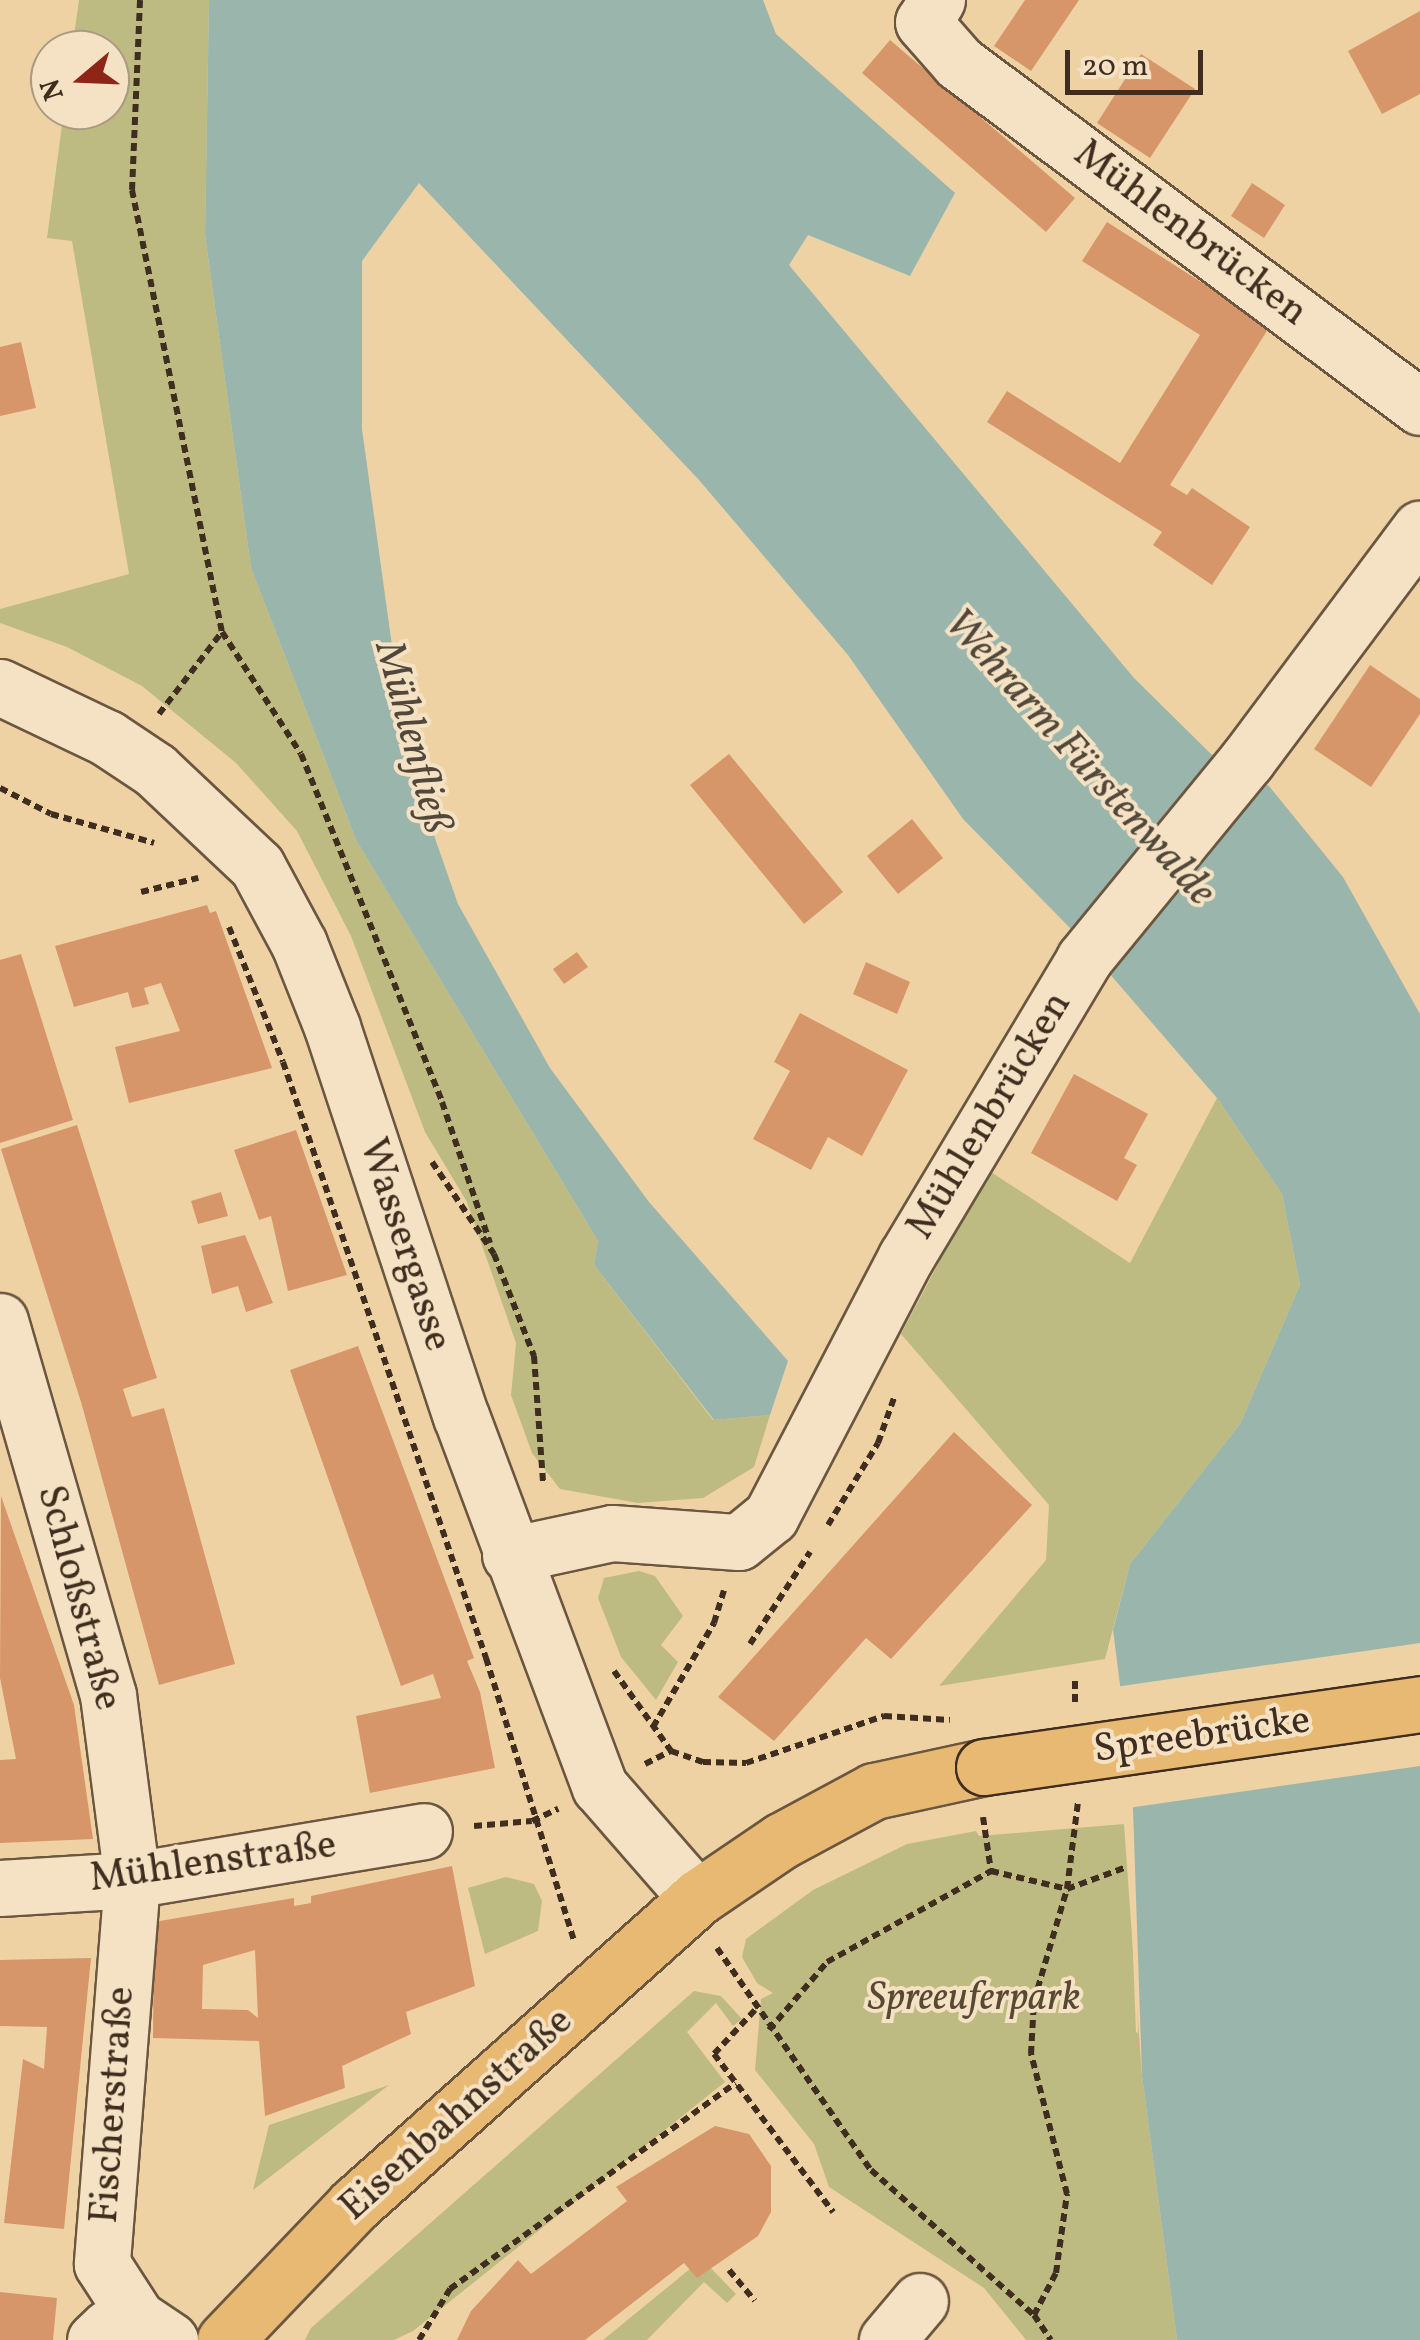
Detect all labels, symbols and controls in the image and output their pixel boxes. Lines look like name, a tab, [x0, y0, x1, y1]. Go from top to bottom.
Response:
north arrow	[30, 30, 130, 130]
scale bar	[1070, 30, 1208, 92]
text: 20 m	[1082, 46, 1148, 88]
text: N	[31, 73, 75, 105]
street label: Mühlenbrücken	[1064, 131, 1316, 337]
water label: Wehrarm Fürstenwalde	[931, 600, 1225, 918]
water label: Mühlenfließ	[361, 636, 461, 840]
street label: Mühlenbrücken	[897, 984, 1083, 1248]
street label: Wassergasse	[347, 1133, 461, 1357]
street label: Schloßstraße	[25, 1480, 131, 1716]
street label: Spreebrücke	[1091, 1697, 1313, 1775]
street label: Mühlenstraße	[87, 1822, 339, 1904]
park label: Spreeuferpark	[868, 1975, 1080, 2023]
street label: Fischerstraße	[82, 1985, 146, 2225]
street label: Eisenbahnstraße	[331, 1998, 583, 2232]

